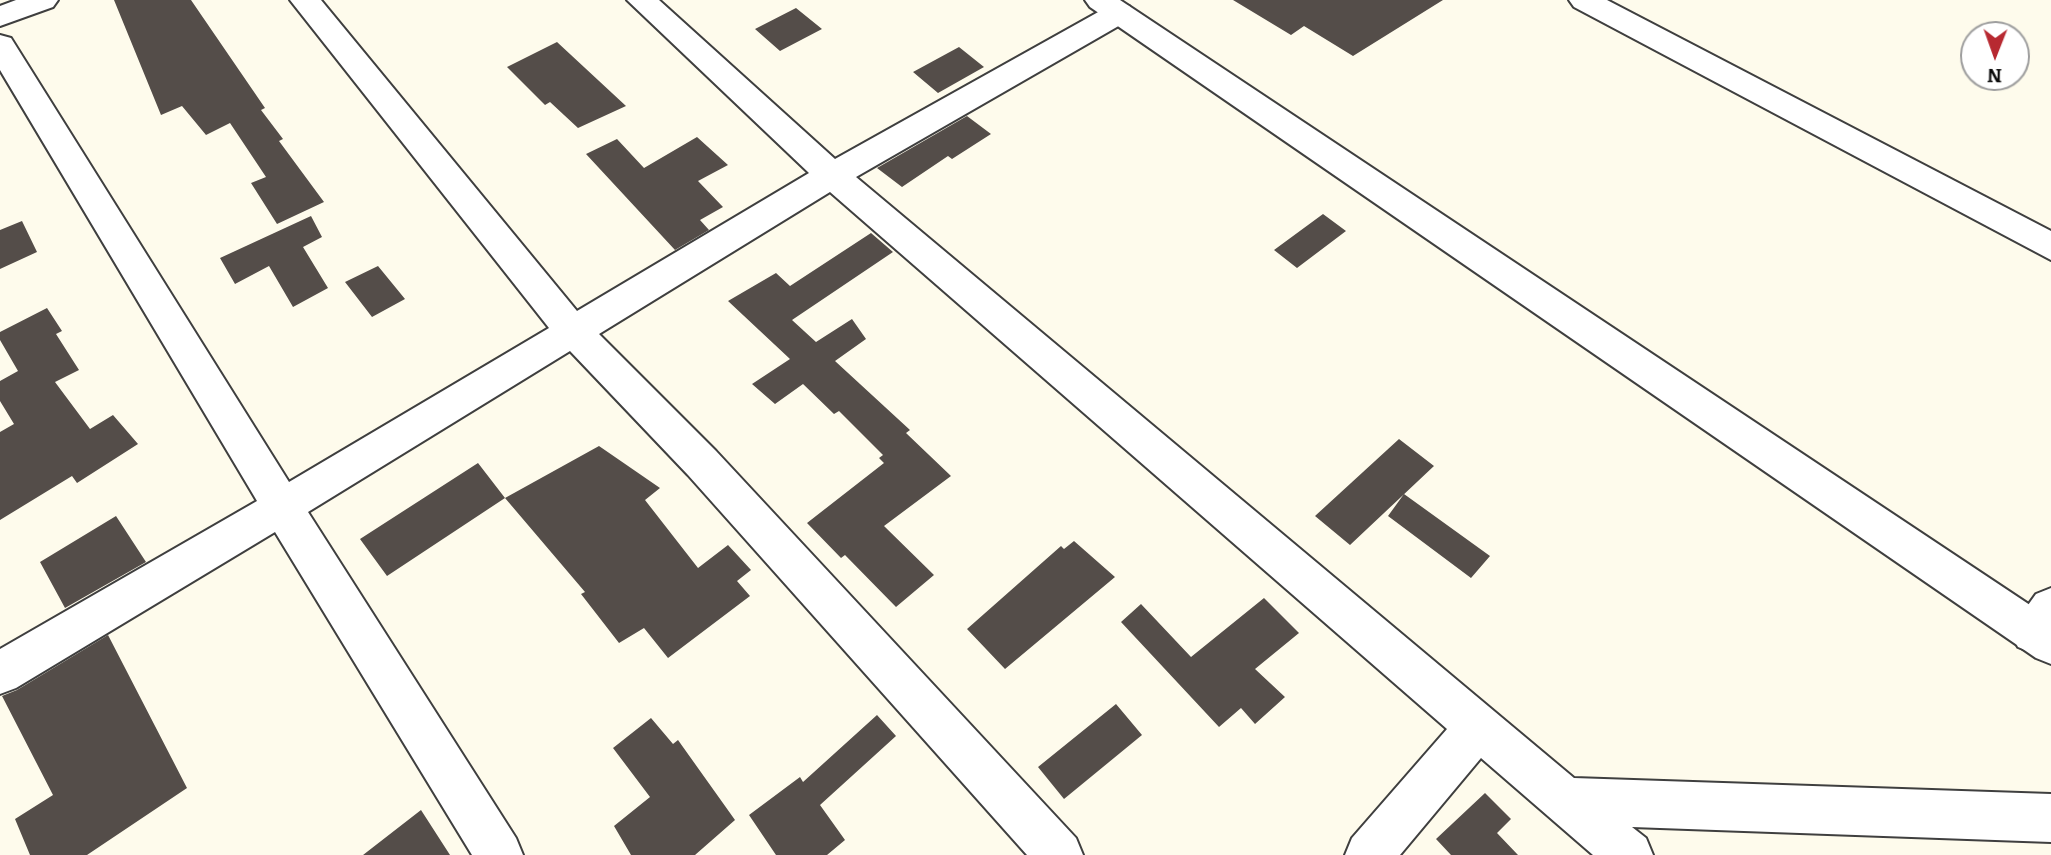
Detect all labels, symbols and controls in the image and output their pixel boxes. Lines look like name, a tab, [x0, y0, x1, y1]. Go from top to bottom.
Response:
north arrow	[1960, 21, 2030, 91]
text: N	[1987, 64, 2002, 87]

